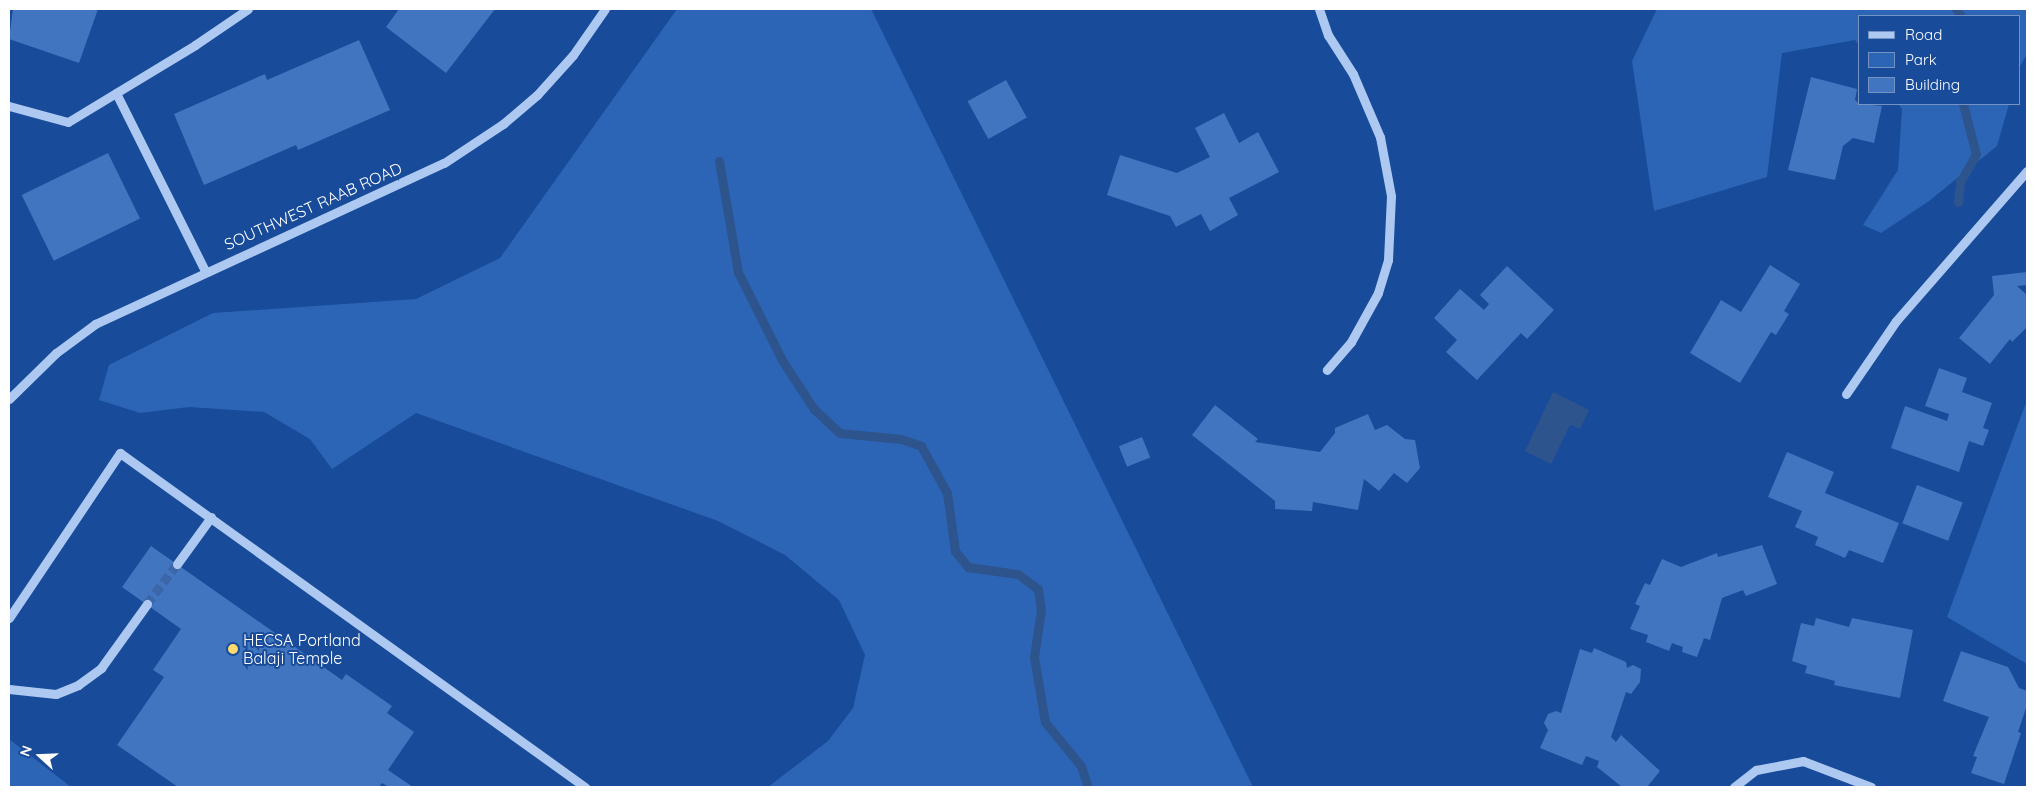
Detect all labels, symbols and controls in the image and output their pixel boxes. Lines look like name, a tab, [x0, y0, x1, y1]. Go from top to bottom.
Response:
legend	[1858, 15, 2021, 105]
text: Road	[1905, 25, 1942, 44]
text: Park	[1905, 50, 1937, 69]
text: Building	[1905, 75, 1960, 94]
street label: SOUTHWEST RAAB ROAD	[221, 158, 405, 254]
place label: HECSA Portland Balaji Temple	[243, 630, 361, 668]
marker: HECSA Portland Balaji Temple	[227, 643, 239, 655]
north arrow	[15, 731, 65, 781]
text: N	[16, 743, 36, 759]

